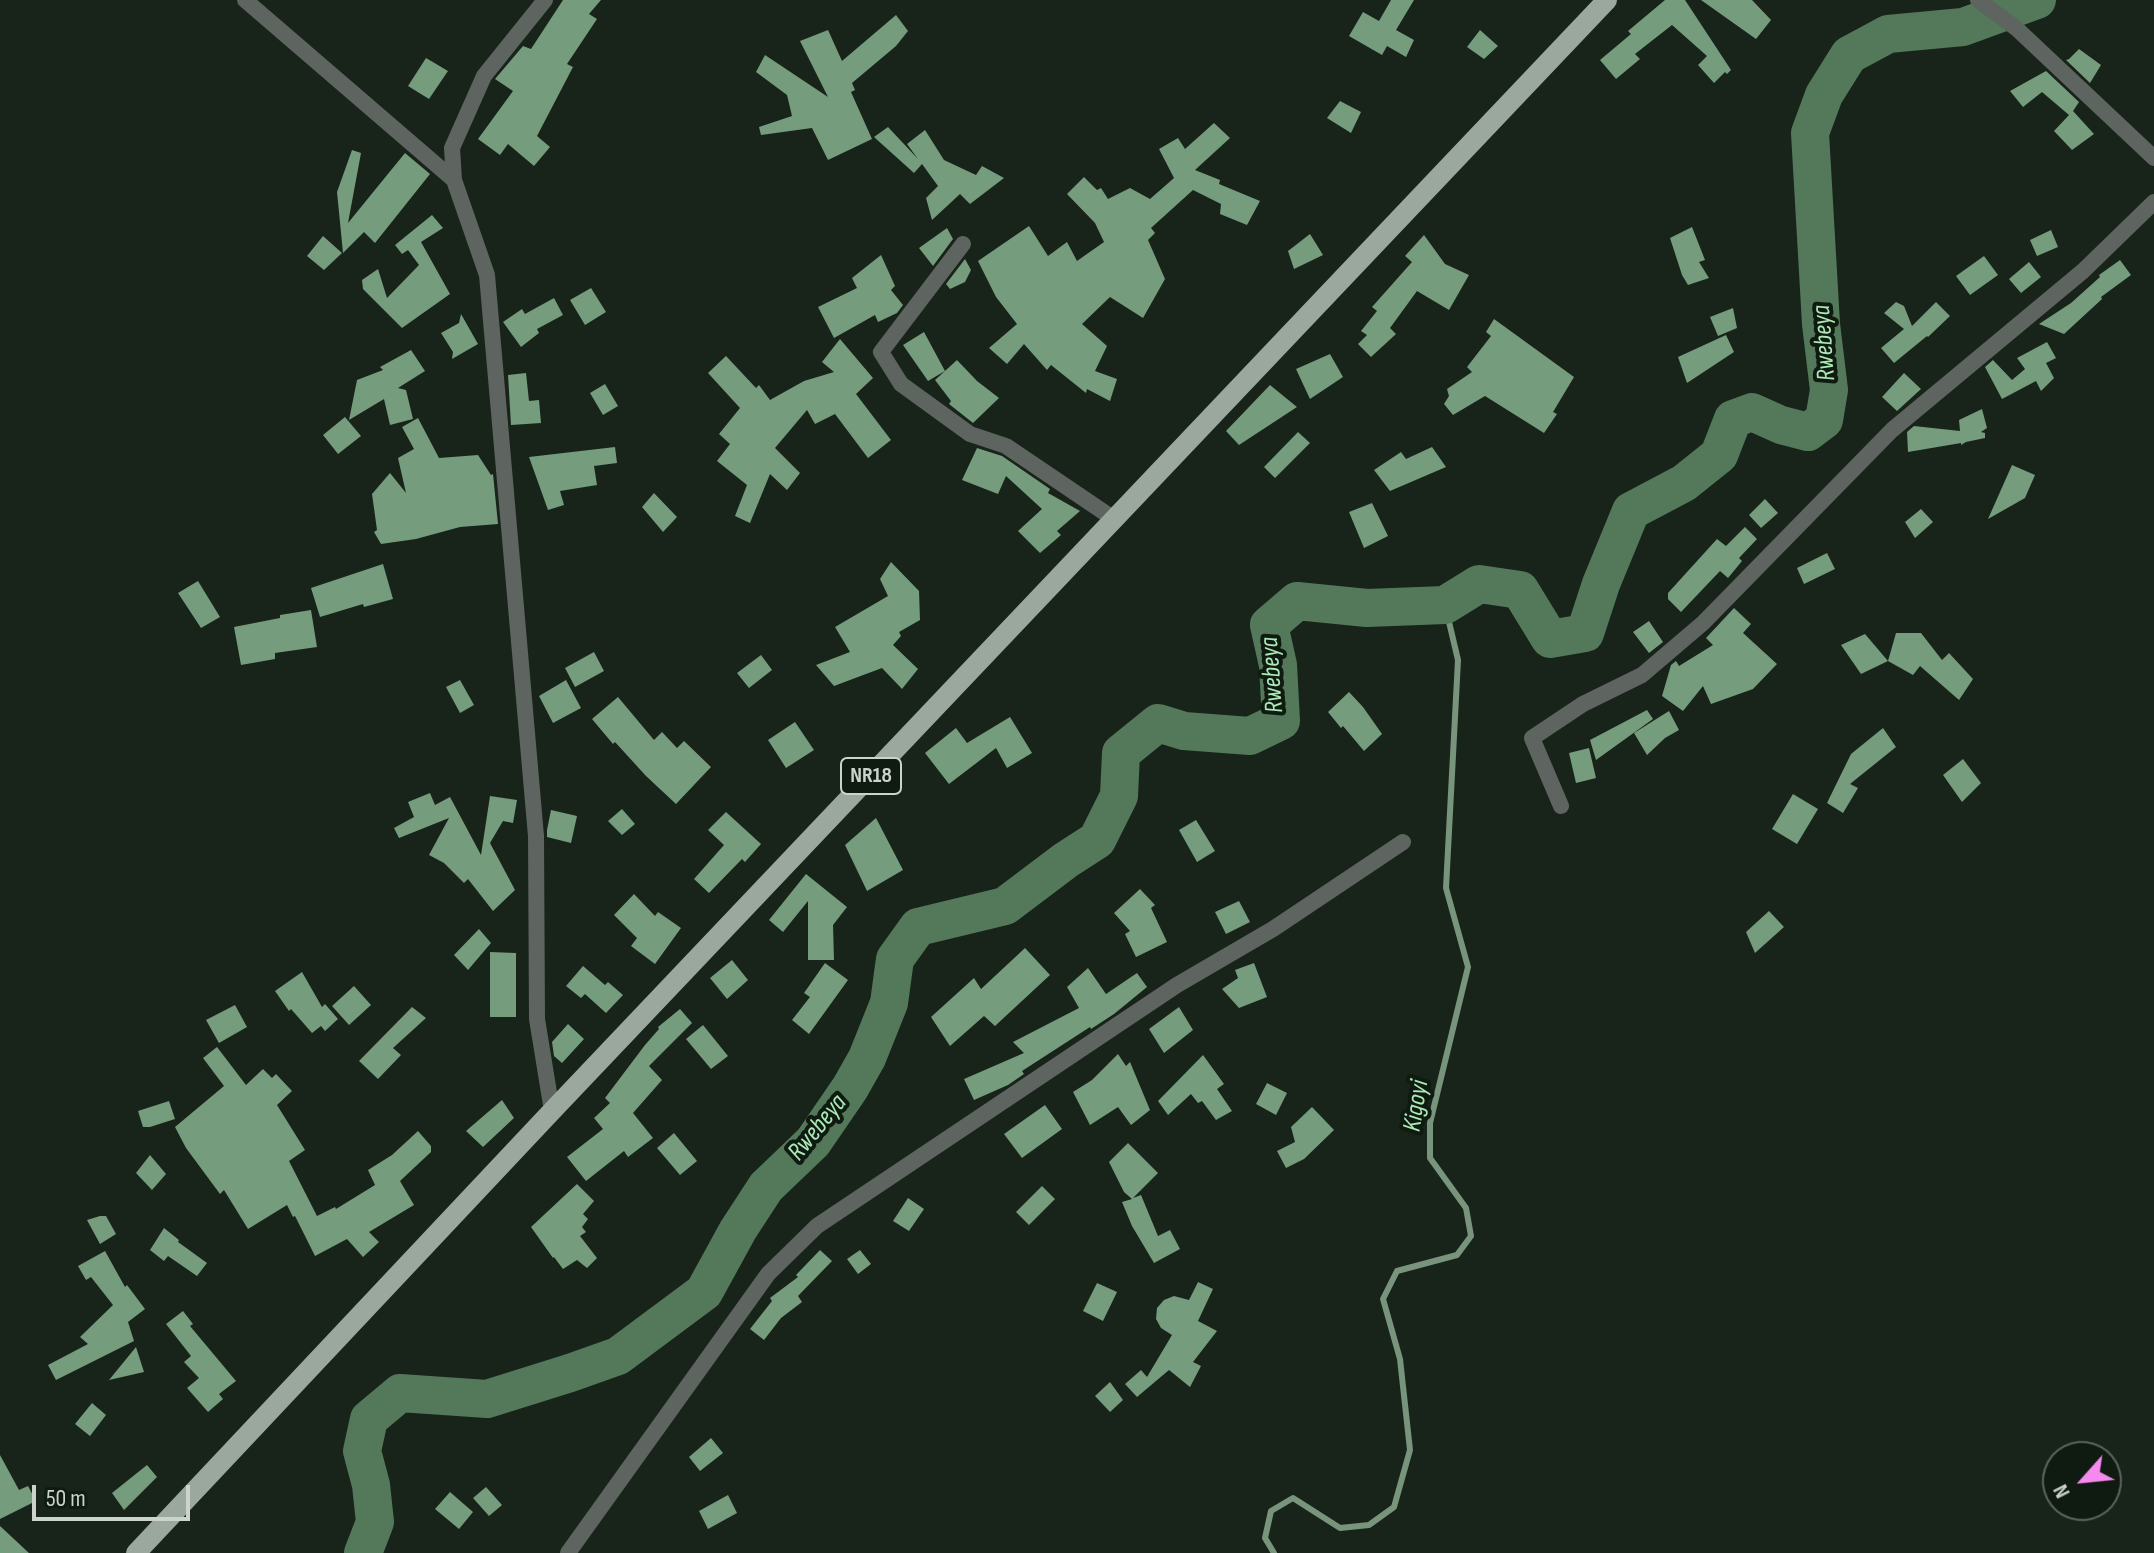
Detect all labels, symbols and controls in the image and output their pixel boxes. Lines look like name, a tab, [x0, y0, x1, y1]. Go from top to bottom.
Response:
water label: Rwebeya	[1807, 304, 1843, 382]
water label: Rwebeya	[1255, 636, 1291, 714]
road number: NR18	[841, 758, 901, 794]
water label: Kigoyi	[1398, 1078, 1436, 1134]
water label: Rwebeya	[782, 1089, 854, 1167]
north arrow	[2042, 1441, 2122, 1521]
scale bar	[36, 1469, 194, 1519]
text: N	[2047, 1480, 2077, 1503]
text: 50 m	[46, 1484, 86, 1513]

